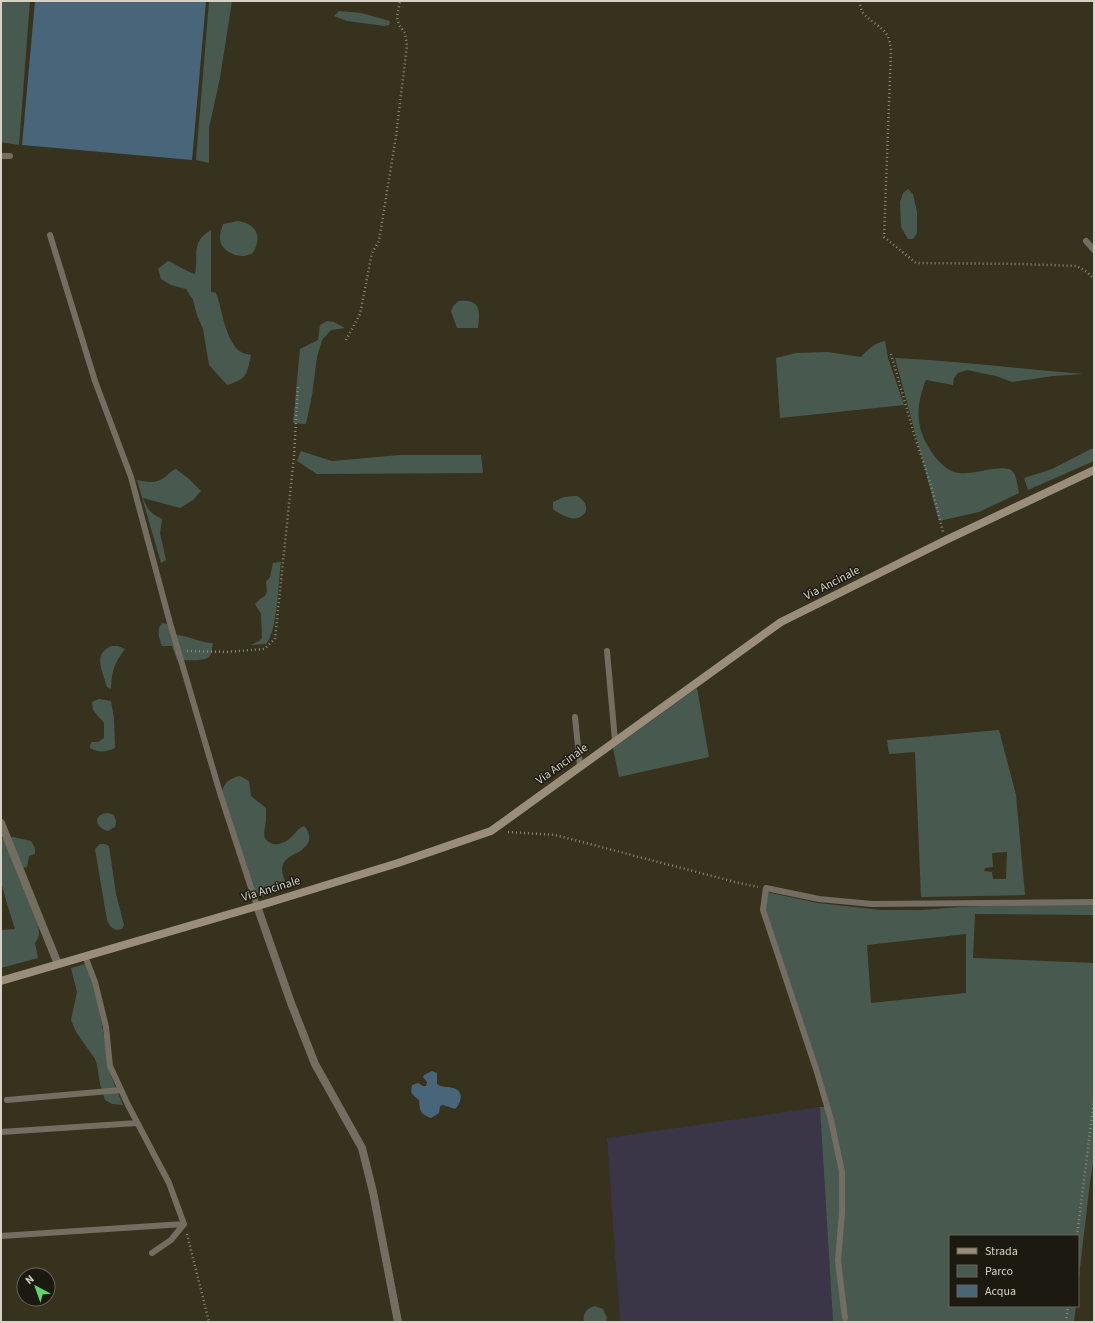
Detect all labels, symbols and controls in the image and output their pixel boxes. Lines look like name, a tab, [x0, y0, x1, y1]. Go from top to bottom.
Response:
street label: Via Ancinale	[801, 562, 863, 604]
street label: Via Ancinale	[532, 739, 592, 789]
street label: Via Ancinale	[239, 872, 303, 906]
legend	[949, 1235, 1079, 1307]
text: Strada	[985, 1243, 1018, 1260]
text: Parco	[985, 1263, 1013, 1280]
north arrow	[16, 1267, 56, 1307]
text: N	[22, 1272, 37, 1288]
text: Acqua	[985, 1283, 1016, 1300]

